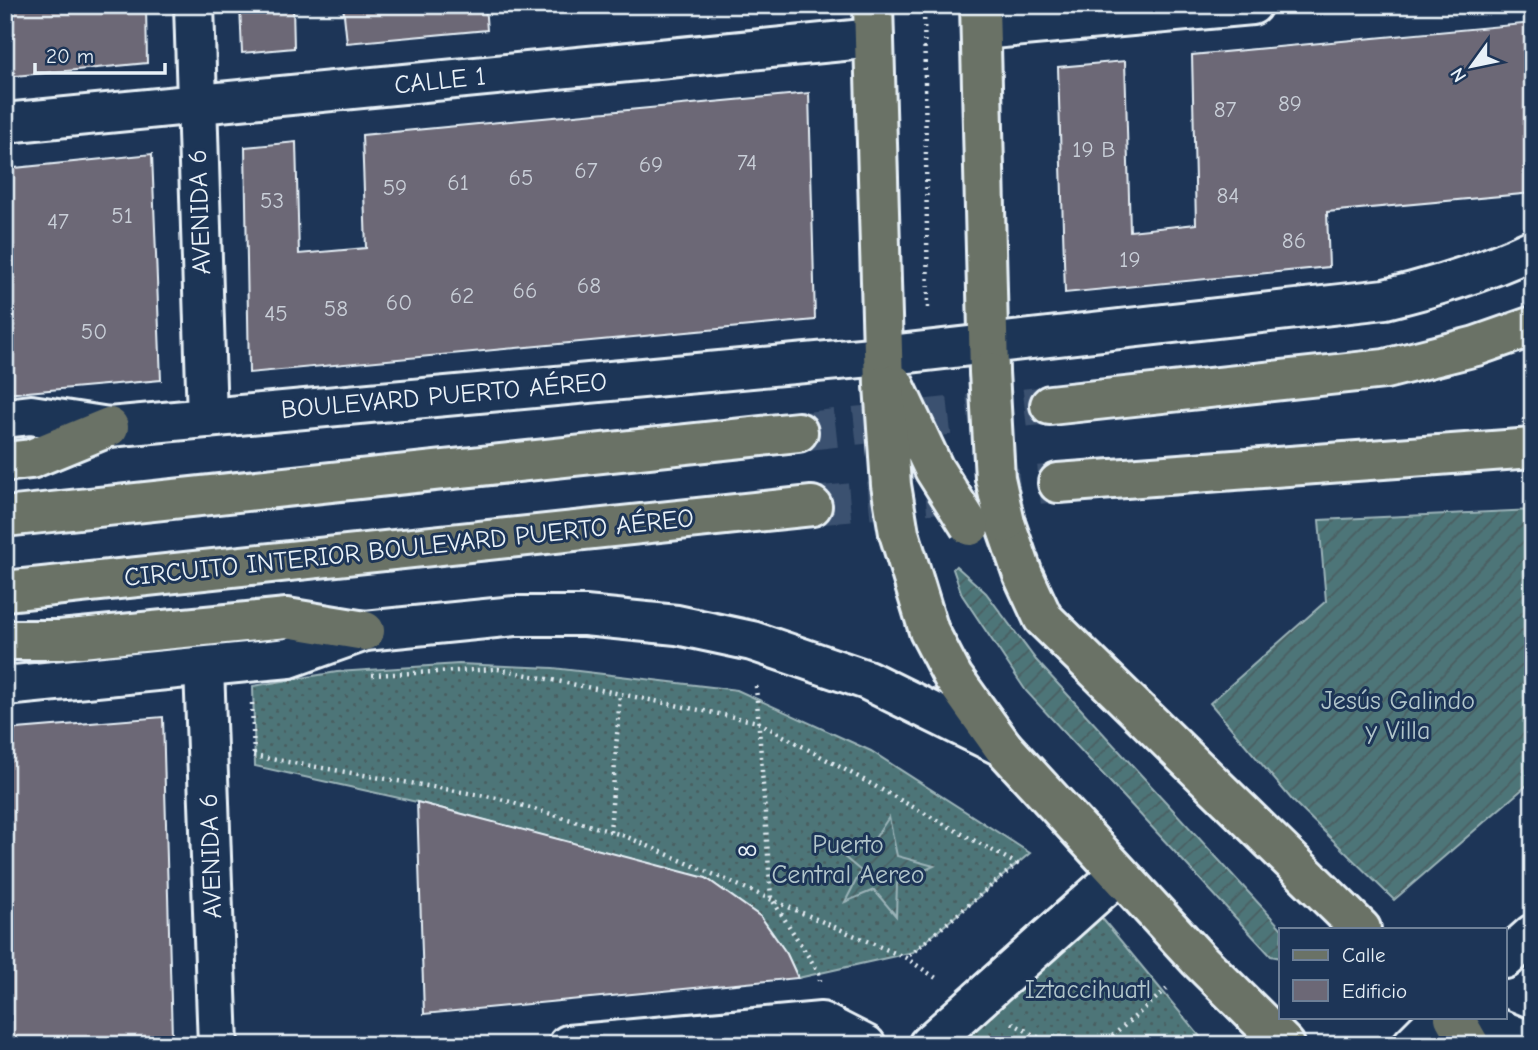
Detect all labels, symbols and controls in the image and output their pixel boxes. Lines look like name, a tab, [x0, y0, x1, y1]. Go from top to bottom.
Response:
scale bar	[35, 32, 164, 76]
north arrow	[1436, 32, 1506, 102]
text: 20 m	[46, 44, 94, 68]
street label: CALLE 1	[393, 61, 487, 101]
text: N	[1446, 64, 1471, 86]
house number: 89	[1278, 90, 1302, 117]
house number: 87	[1214, 96, 1236, 123]
house number: 19 B	[1072, 136, 1116, 163]
street label: AVENIDA 6	[183, 149, 217, 275]
house number: 74	[737, 149, 757, 176]
house number: 69	[639, 151, 663, 178]
house number: 67	[574, 157, 598, 184]
house number: 65	[509, 164, 533, 191]
house number: 61	[447, 169, 469, 196]
house number: 59	[383, 174, 407, 201]
house number: 84	[1217, 182, 1239, 209]
house number: 53	[260, 187, 284, 214]
house number: 51	[111, 202, 133, 229]
house number: 47	[47, 208, 69, 235]
house number: 86	[1282, 227, 1306, 254]
house number: 19	[1119, 246, 1141, 273]
house number: 68	[577, 272, 601, 299]
house number: 66	[513, 277, 537, 304]
house number: 62	[450, 282, 474, 309]
house number: 60	[386, 289, 412, 316]
house number: 58	[324, 295, 348, 322]
house number: 45	[264, 300, 288, 327]
house number: 50	[81, 318, 107, 345]
street label: BOULEVARD PUERTO AÉREO	[280, 366, 608, 425]
street label: CIRCUITO INTERIOR BOULEVARD PUERTO AÉREO	[123, 502, 695, 593]
park label: Jesús Galindo y Villa	[1321, 686, 1475, 746]
street label: AVENIDA 6	[194, 793, 228, 919]
park label: Puerto Central Aereo	[771, 830, 925, 890]
street label: 8	[733, 843, 763, 859]
legend	[1279, 928, 1506, 1018]
text: Calle	[1342, 943, 1385, 967]
park label: Iztaccihuatl	[1025, 975, 1151, 1005]
text: Edificio	[1342, 979, 1407, 1003]

